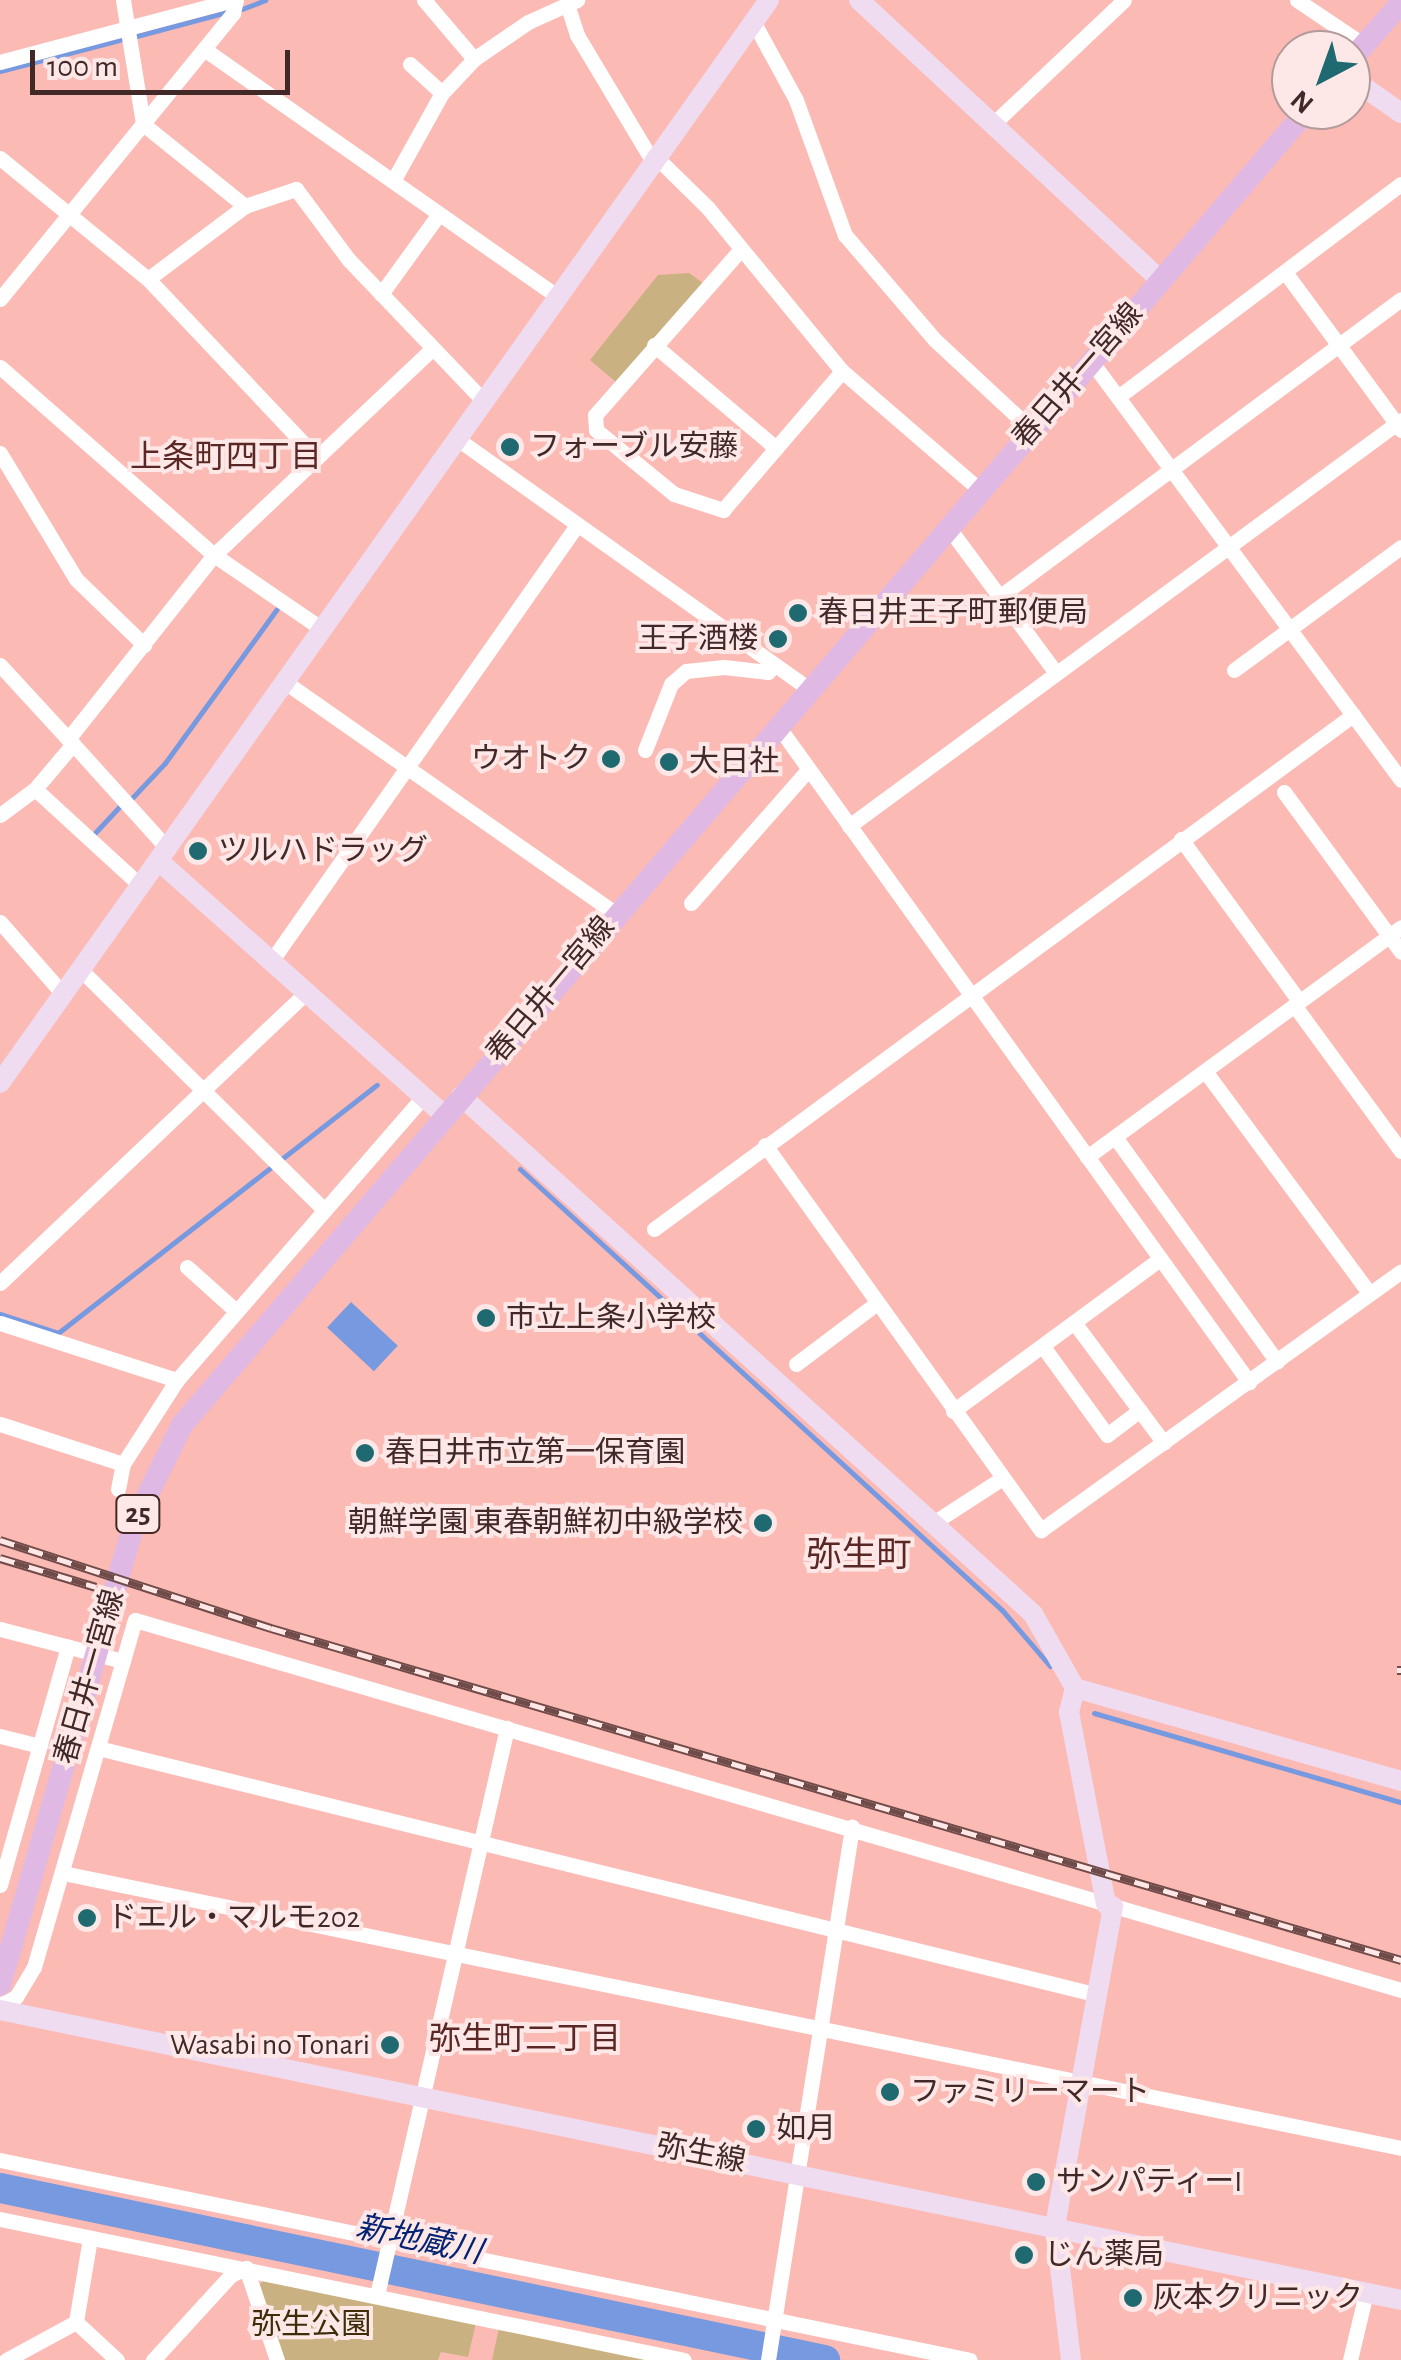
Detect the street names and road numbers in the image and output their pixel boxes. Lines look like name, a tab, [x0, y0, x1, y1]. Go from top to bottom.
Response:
street label: 春日井一宮線	[1005, 296, 1151, 456]
street label: 春日井一宮線	[479, 909, 623, 1071]
road number: 25	[113, 1491, 163, 1537]
street label: 春日井一宮線	[48, 1586, 132, 1768]
street label: 弥生線	[653, 2128, 749, 2180]

